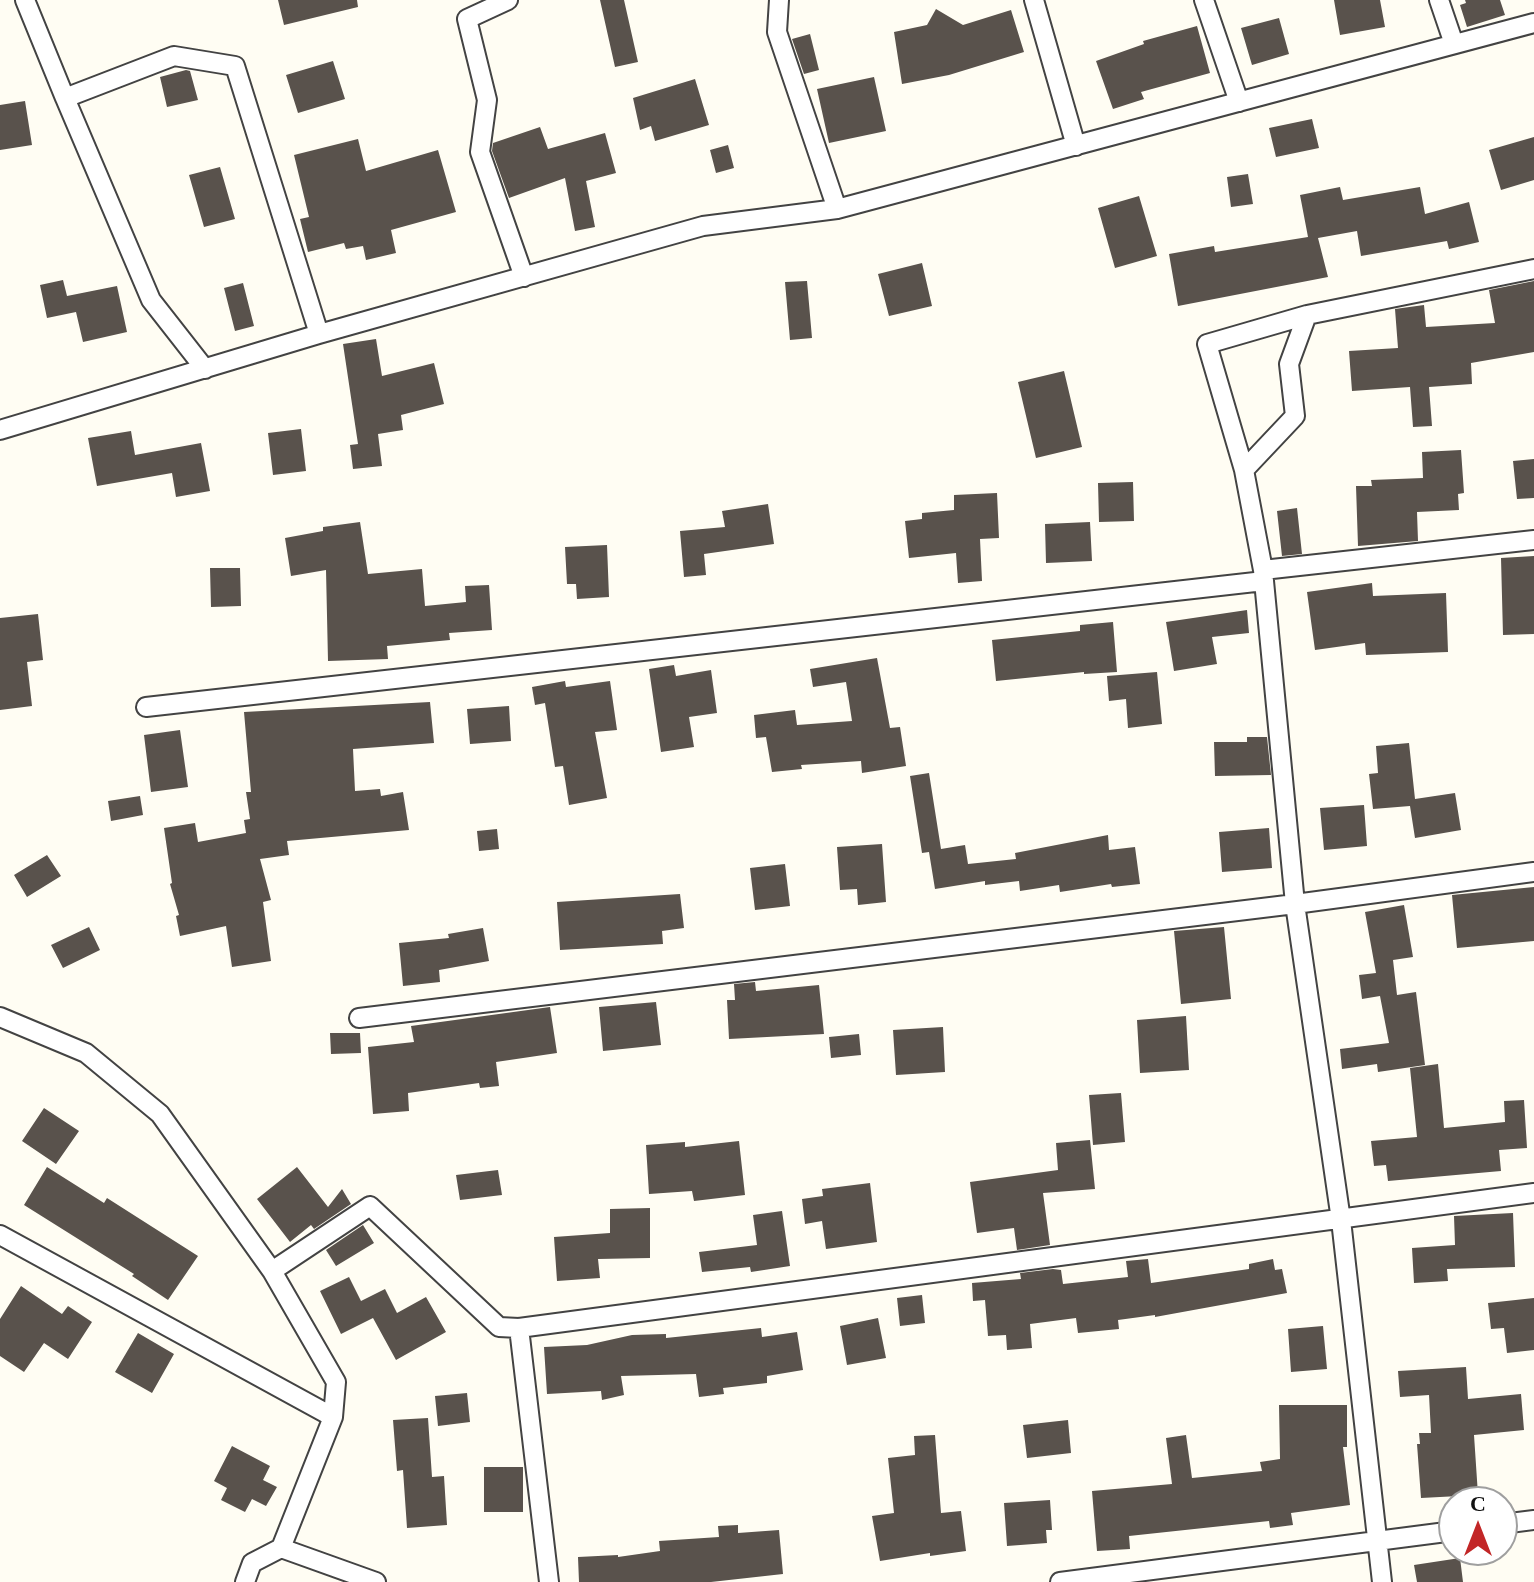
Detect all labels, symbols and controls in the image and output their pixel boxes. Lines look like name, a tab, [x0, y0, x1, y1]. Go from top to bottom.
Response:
north arrow	[1438, 1486, 1518, 1566]
text: С	[1470, 1491, 1486, 1516]

